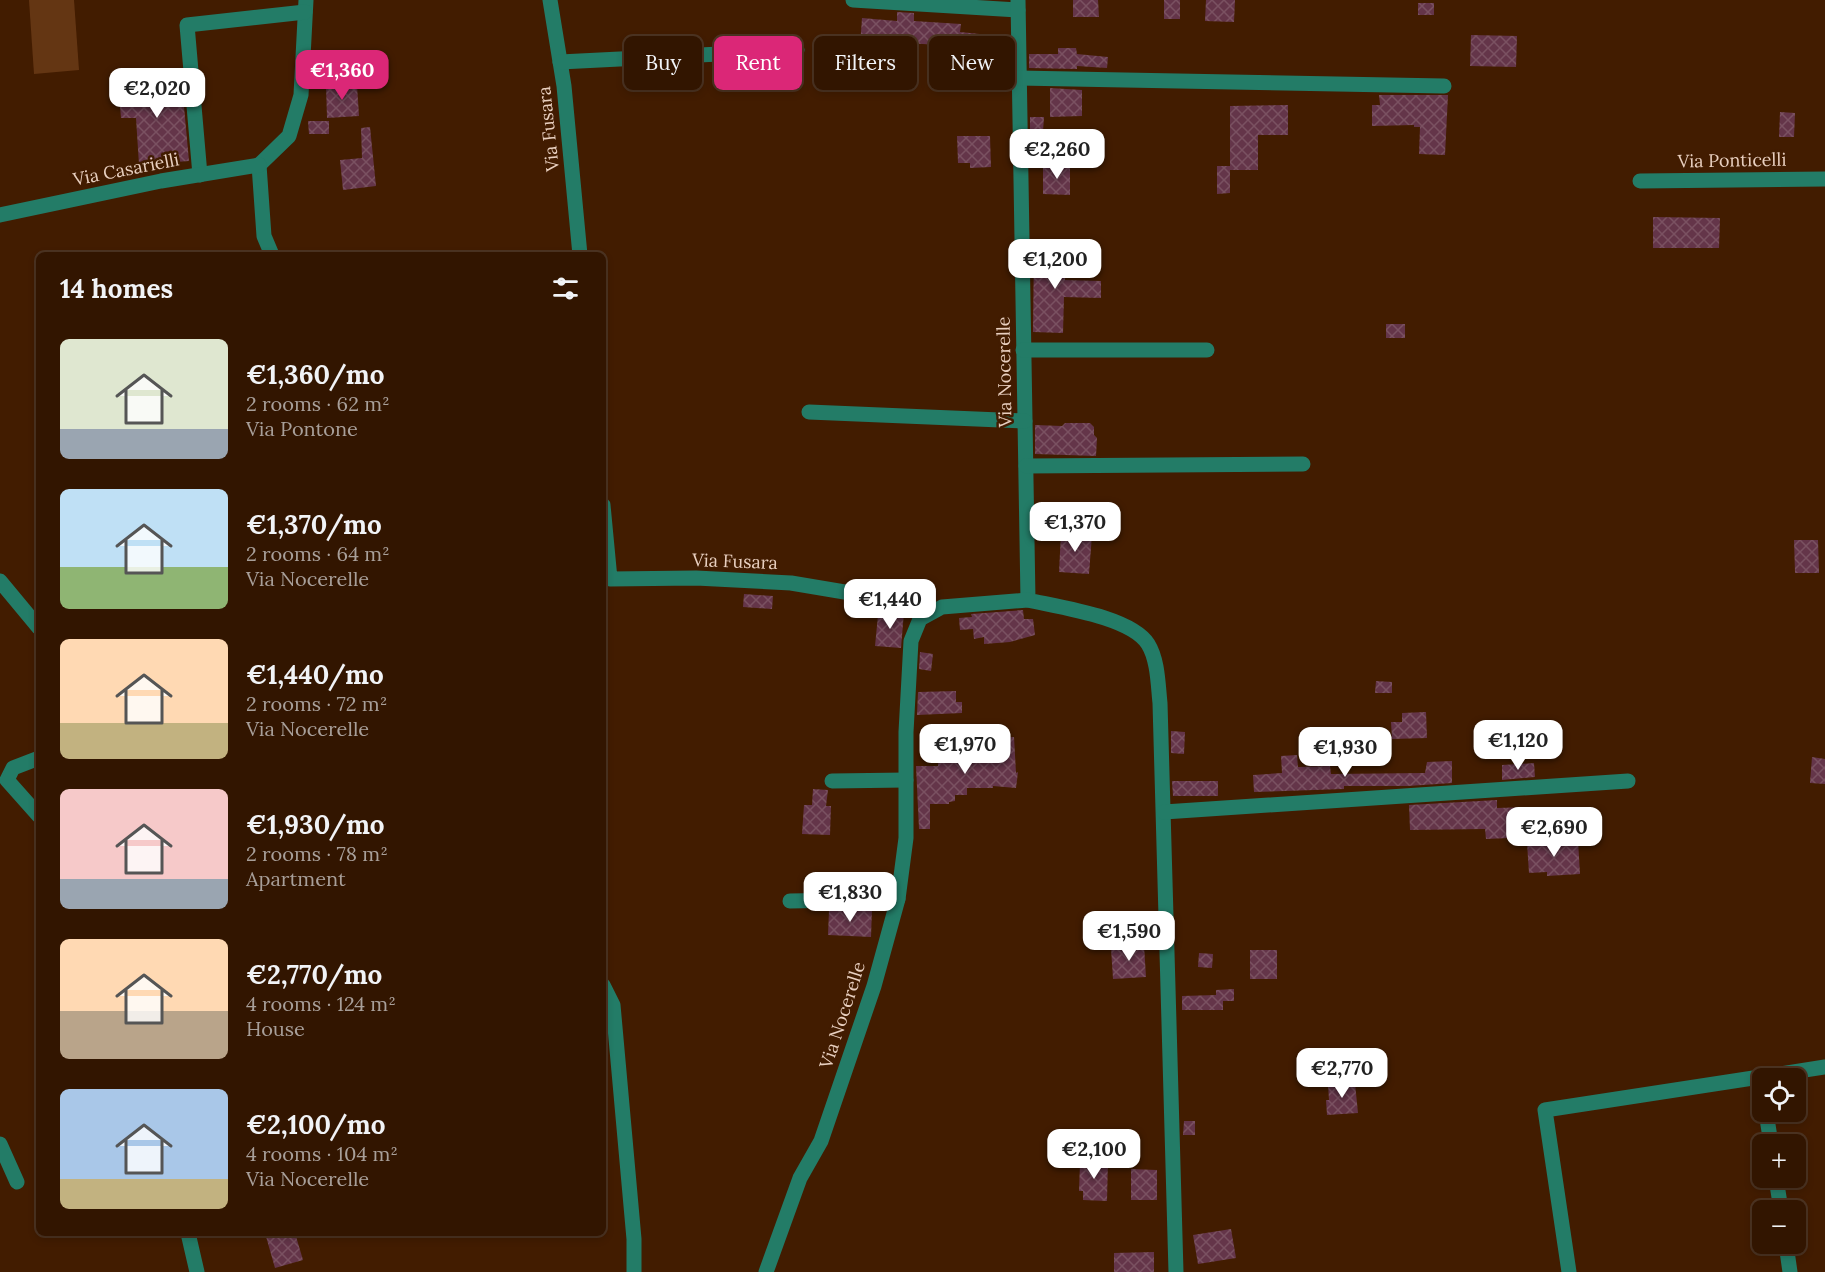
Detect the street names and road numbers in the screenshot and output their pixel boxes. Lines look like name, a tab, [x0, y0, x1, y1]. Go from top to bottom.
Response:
street label: Via Fusara	[532, 85, 564, 174]
street label: Via Casarielli	[70, 147, 181, 191]
street label: Via Ponticelli	[1676, 148, 1787, 172]
street label: Via Nocerelle	[992, 316, 1016, 429]
street label: Via Fusara	[691, 548, 778, 574]
street label: Via Nocerelle	[814, 959, 870, 1072]

